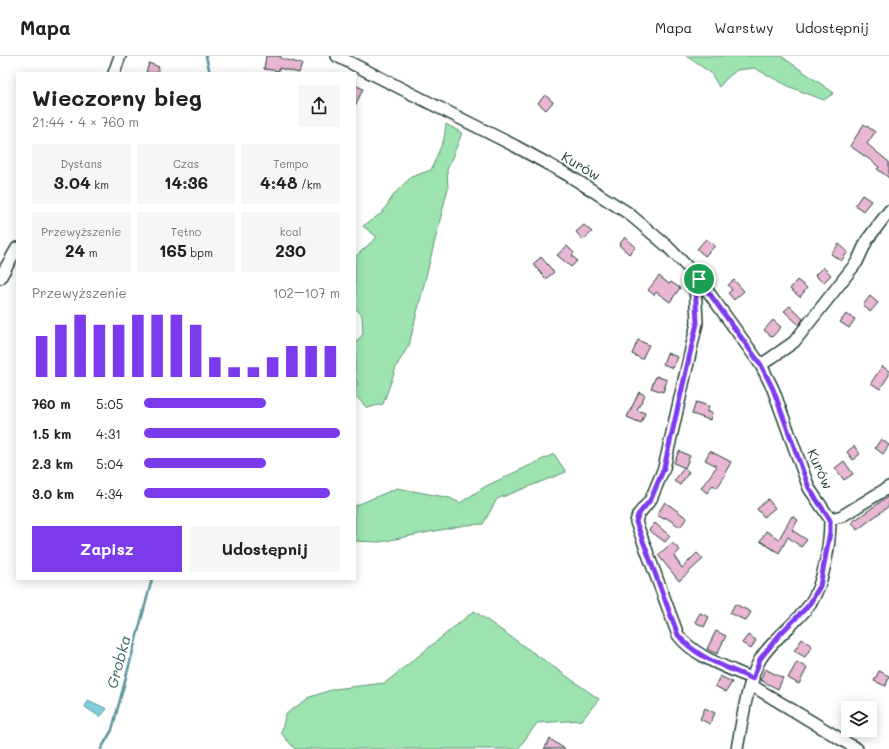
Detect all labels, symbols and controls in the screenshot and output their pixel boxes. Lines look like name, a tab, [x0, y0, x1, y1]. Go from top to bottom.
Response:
text: Mapa	[20, 15, 71, 40]
text: Mapa	[655, 18, 692, 37]
text: Warstwy	[714, 18, 773, 37]
text: Udostępnij	[795, 18, 869, 37]
text: Wieczorny bieg	[32, 83, 202, 112]
button: share	[298, 85, 340, 127]
text: 21:44 · 4 × 760 m	[32, 113, 139, 130]
street label: Kurów	[558, 147, 604, 185]
text: Dystans	[60, 156, 102, 171]
text: Czas	[173, 156, 199, 171]
text: Tempo	[273, 156, 308, 171]
text: 3.04	[54, 171, 91, 193]
text: 14:36	[164, 171, 208, 193]
text: 4:48	[260, 171, 297, 193]
text: km	[91, 177, 109, 192]
text: /km	[297, 177, 321, 192]
text: Przewyższenie	[41, 224, 121, 239]
text: Tętno	[171, 224, 201, 239]
text: kcal	[280, 224, 302, 239]
text: 24	[65, 239, 85, 261]
text: 165	[159, 239, 187, 261]
text: 230	[275, 239, 306, 261]
text: m	[85, 245, 98, 260]
text: bpm	[187, 245, 213, 260]
pin	[682, 262, 716, 296]
icon: arrive	[688, 268, 710, 290]
text: Przewyższenie	[32, 284, 127, 301]
text: 102–107 m	[273, 284, 340, 301]
text: 760 m	[32, 395, 70, 412]
text: 5:05	[96, 395, 123, 412]
text: 1.5 km	[32, 425, 71, 442]
text: 4:31	[96, 425, 121, 442]
street label: Kurów	[803, 446, 838, 492]
text: 2.3 km	[32, 455, 73, 472]
text: 5:04	[96, 455, 123, 472]
text: 3.0 km	[32, 485, 74, 502]
text: 4:34	[96, 485, 123, 502]
button: Zapisz	[32, 526, 182, 572]
button: Udostępnij	[190, 526, 340, 572]
water label: Grobka	[101, 633, 135, 691]
map controls	[841, 701, 877, 737]
button: layers	[841, 701, 877, 737]

